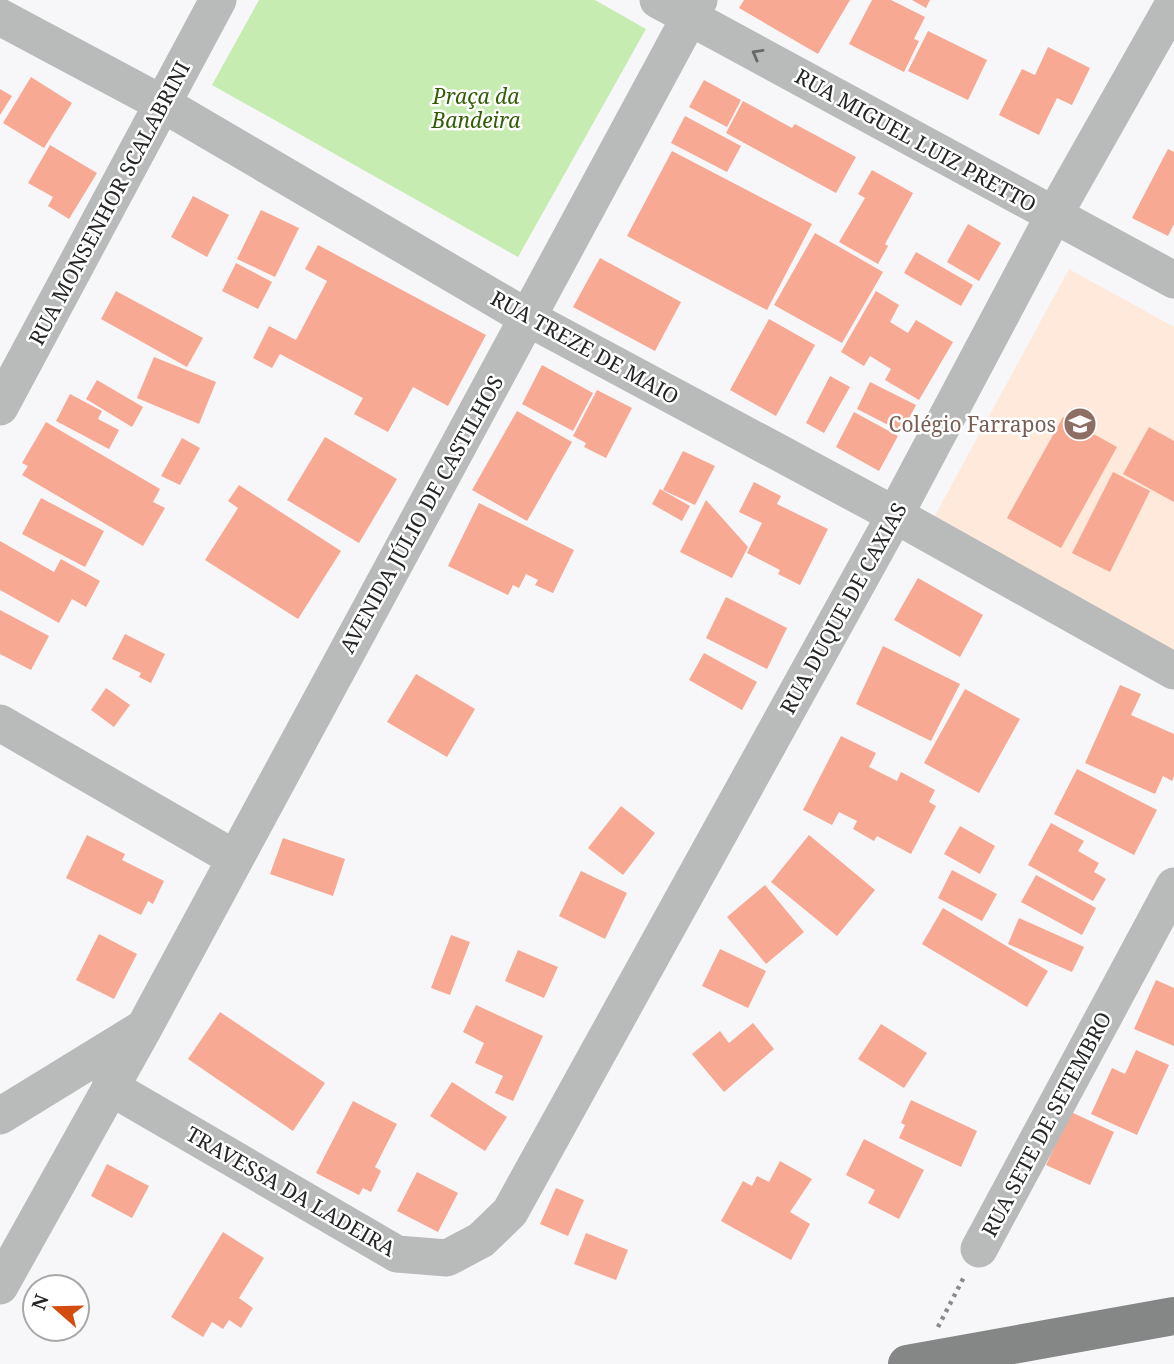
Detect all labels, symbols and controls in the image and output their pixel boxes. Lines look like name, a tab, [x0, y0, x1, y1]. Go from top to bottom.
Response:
one-way arrow	[752, 49, 764, 62]
street label: RUA MONSENHOR SCALABRINI	[22, 56, 196, 350]
street label: RUA MIGUEL LUIZ PRETTO	[790, 62, 1042, 218]
park label: Praça da Bandeira	[431, 82, 521, 134]
street label: RUA TREZE DE MAIO	[486, 284, 684, 410]
street label: AVENIDA JÚLIO DE CASTILHOS	[333, 370, 509, 658]
school or university icon: Colégio Farrapos	[1061, 405, 1099, 443]
place label: Colégio Farrapos	[889, 410, 1056, 438]
street label: RUA DUQUE DE CAXIAS	[773, 497, 913, 719]
street label: RUA SETE DE SETEMBRO	[975, 1007, 1117, 1241]
street label: TRAVESSA DA LADEIRA	[181, 1120, 401, 1263]
north arrow	[21, 1273, 91, 1343]
text: N	[25, 1291, 55, 1314]

